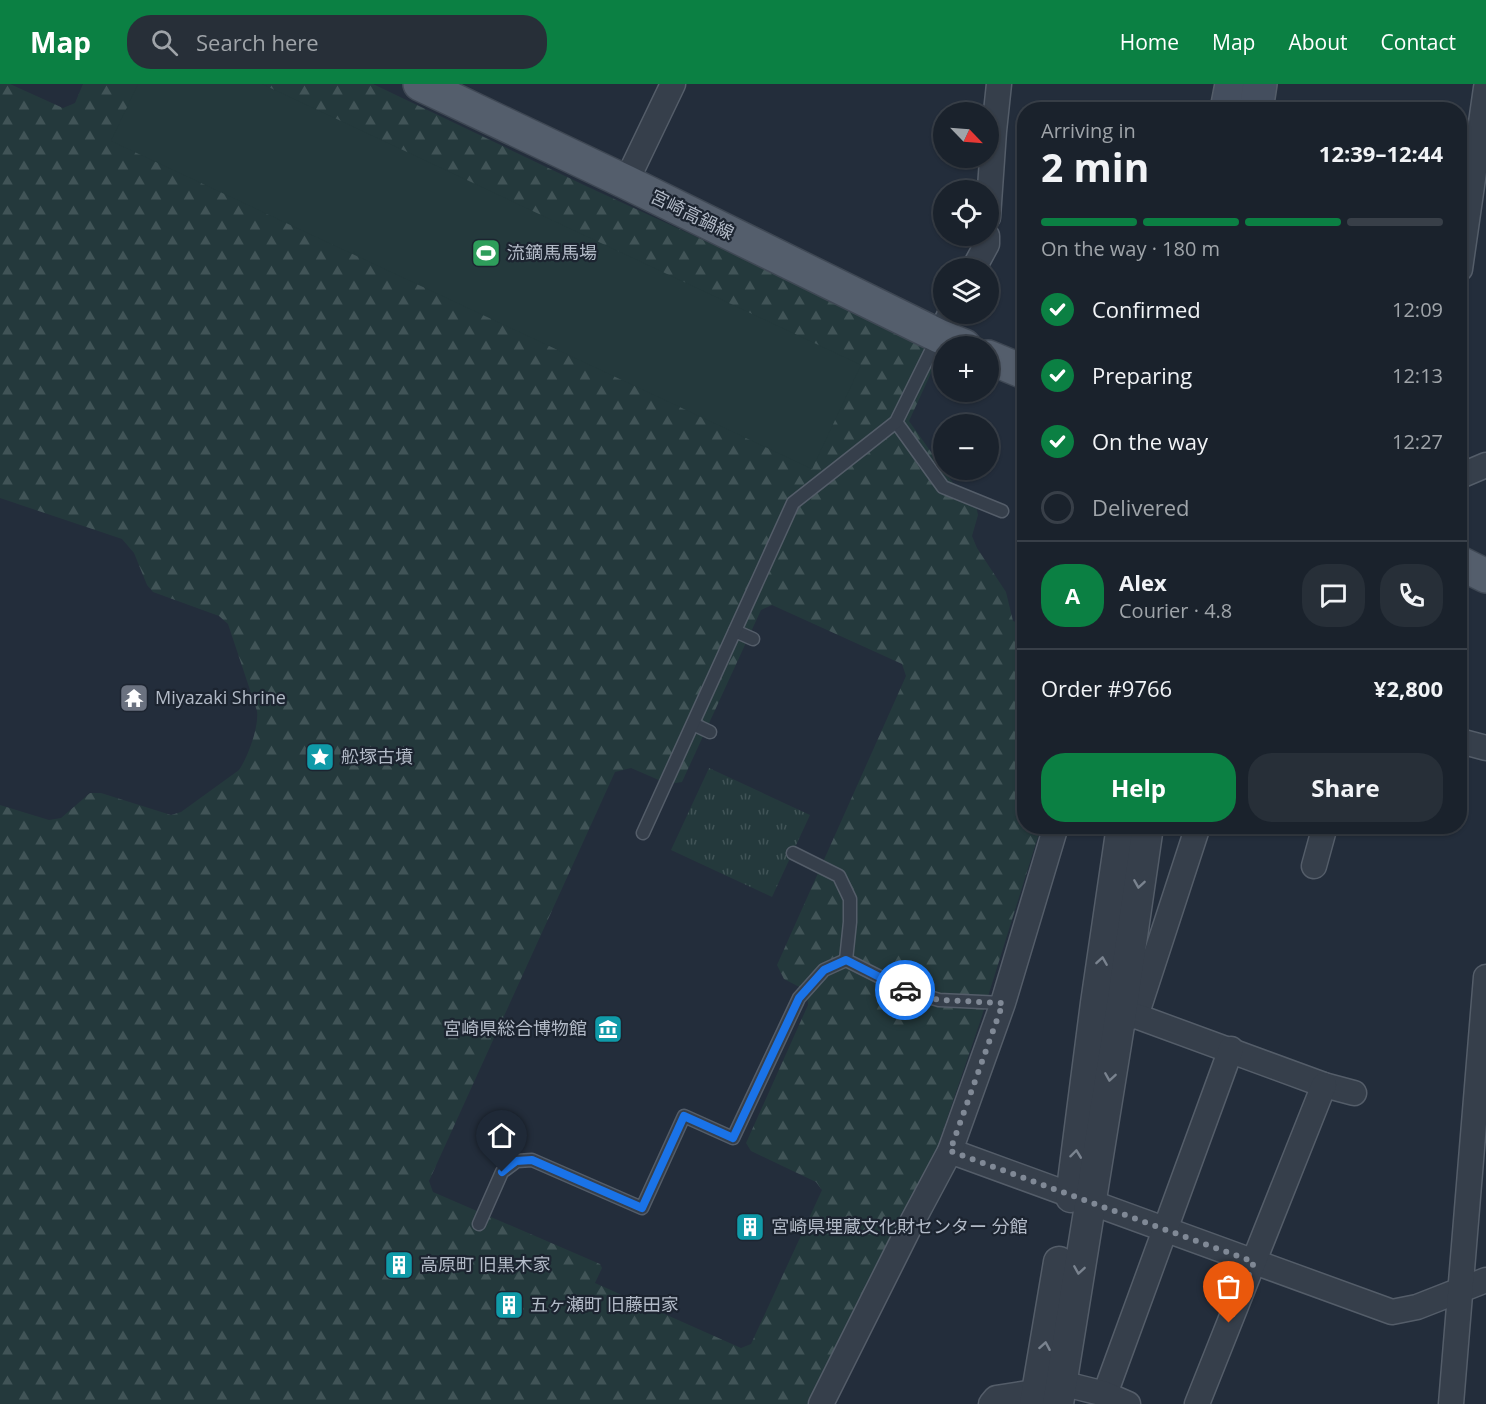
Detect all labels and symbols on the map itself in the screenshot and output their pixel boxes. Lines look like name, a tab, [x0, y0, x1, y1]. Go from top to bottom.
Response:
north arrow	[933, 102, 999, 168]
street label: 宮崎高鍋線	[647, 184, 738, 245]
sports icon: 流鏑馬馬場	[470, 237, 502, 269]
place label: 流鏑馬馬場	[507, 240, 597, 264]
temple icon: Miyazaki Shrine	[118, 682, 150, 714]
place label: Miyazaki Shrine	[155, 685, 286, 709]
place icon: 舩塚古墳	[304, 741, 336, 773]
place label: 舩塚古墳	[341, 744, 413, 768]
one-way arrow	[1133, 879, 1146, 889]
one-way arrow	[1095, 956, 1108, 966]
courier	[875, 960, 935, 1020]
museum icon: 宮崎県総合博物館	[592, 1013, 624, 1045]
place label: 宮崎県総合博物館	[443, 1016, 587, 1040]
one-way arrow	[1105, 1073, 1117, 1082]
pin	[476, 1110, 527, 1172]
one-way arrow	[1070, 1149, 1082, 1158]
building icon: 宮崎県埋蔵文化財センター 分館	[734, 1211, 766, 1243]
place label: 宮崎県埋蔵文化財センター 分館	[771, 1214, 1028, 1238]
building icon: 高原町 旧黒木家	[383, 1249, 415, 1281]
place label: 高原町 旧黒木家	[420, 1252, 551, 1276]
pin	[1203, 1261, 1254, 1323]
one-way arrow	[1073, 1264, 1086, 1274]
building icon: 五ヶ瀬町 旧藤田家	[493, 1289, 525, 1321]
place label: 五ヶ瀬町 旧藤田家	[530, 1292, 679, 1316]
one-way arrow	[1038, 1342, 1051, 1352]

